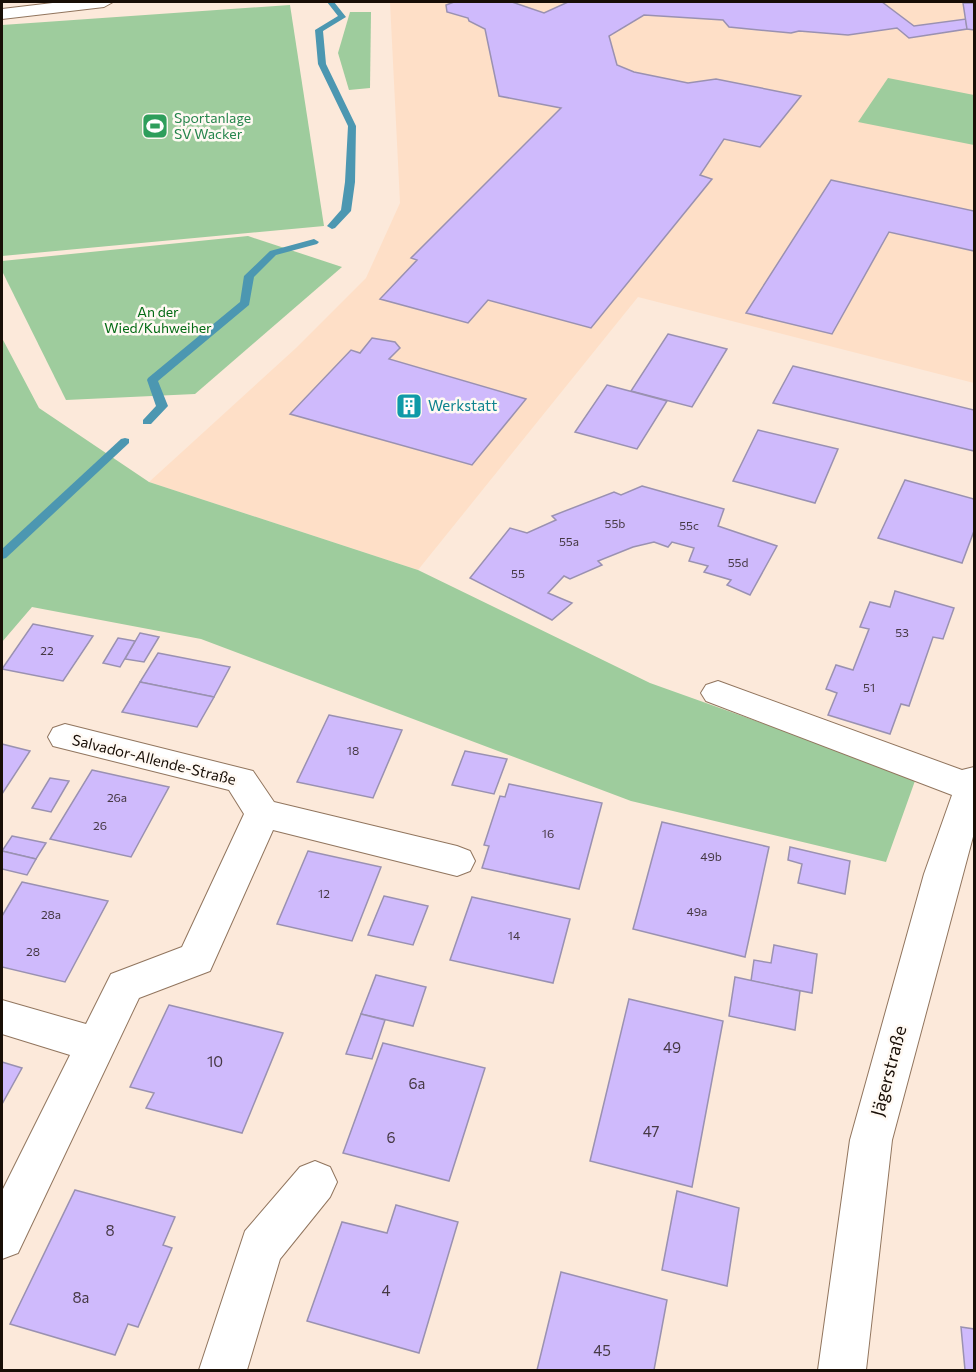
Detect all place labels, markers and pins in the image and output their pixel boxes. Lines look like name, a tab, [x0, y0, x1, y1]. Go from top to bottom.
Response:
place label: Sportanlage SV Wacker	[174, 109, 251, 142]
sports icon: Sportanlage SV Wacker	[140, 111, 170, 141]
building icon: Werkstatt	[394, 391, 424, 421]
place label: Werkstatt	[428, 396, 497, 414]

